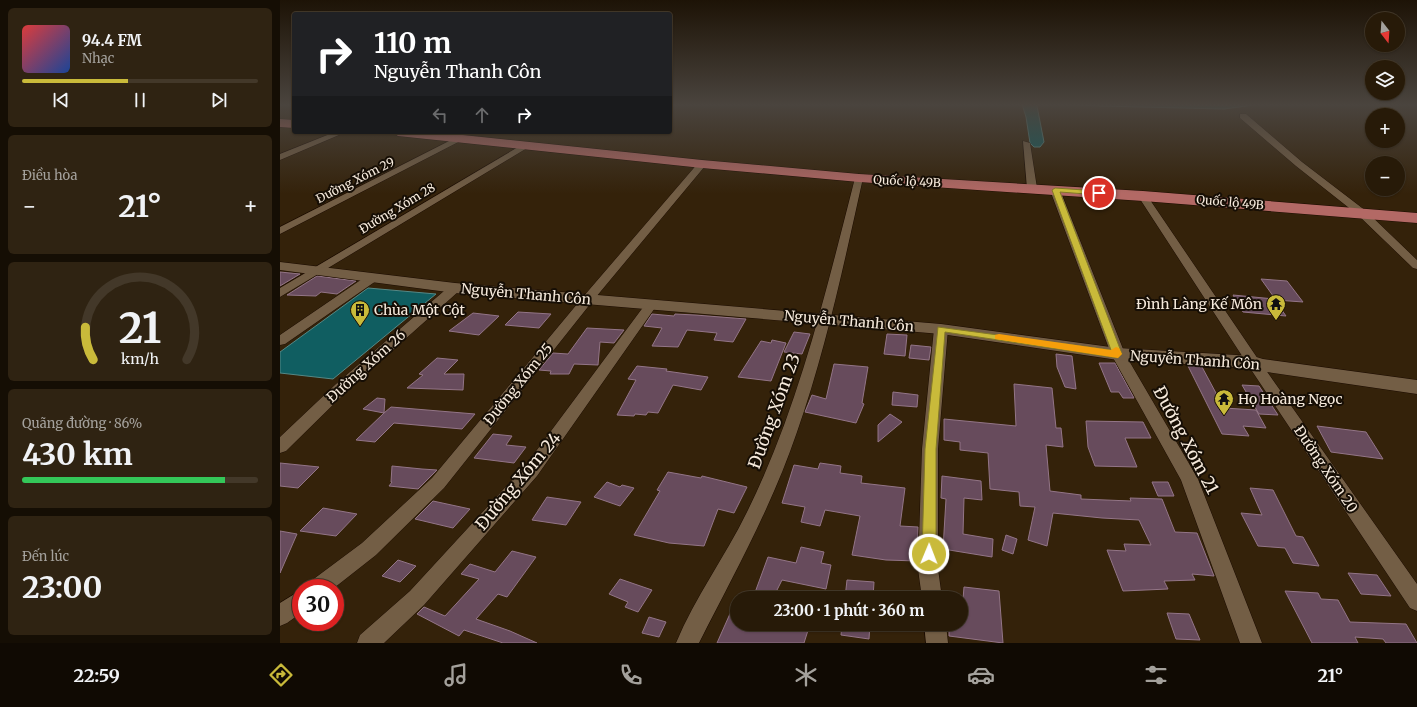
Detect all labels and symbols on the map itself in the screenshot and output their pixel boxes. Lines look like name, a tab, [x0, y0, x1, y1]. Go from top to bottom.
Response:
north arrow	[1365, 12, 1405, 52]
street label: Đường Xóm 29	[313, 154, 397, 206]
street label: Quốc lộ 49B	[873, 172, 941, 190]
pin	[1082, 176, 1116, 210]
street label: Đường Xóm 28	[356, 179, 438, 237]
street label: Quốc lộ 49B	[1196, 192, 1264, 212]
street label: Nguyễn Thanh Côn	[460, 279, 592, 309]
temple icon: Đình Làng Kế Môn	[1265, 293, 1287, 321]
place label: Đình Làng Kế Môn	[1136, 295, 1262, 313]
building icon: Chùa Một Cột	[349, 299, 371, 327]
place label: Chùa Một Cột	[374, 301, 466, 319]
street label: Nguyễn Thanh Côn	[783, 306, 915, 336]
street label: Đường Xóm 26	[323, 326, 409, 406]
street label: Đường Xóm 25	[480, 340, 556, 428]
street label: Nguyễn Thanh Côn	[1129, 346, 1261, 374]
street label: Đường Xóm 23	[743, 350, 805, 472]
street label: Đường Xóm 21	[1148, 382, 1224, 498]
temple icon: Họ Hoàng Ngọc	[1213, 388, 1235, 416]
place label: Họ Hoàng Ngọc	[1238, 390, 1343, 408]
street label: Đường Xóm 20	[1290, 422, 1362, 516]
street label: Đường Xóm 24	[470, 427, 566, 535]
position arrow	[908, 533, 950, 575]
speed limit sign: 30	[292, 579, 344, 631]

